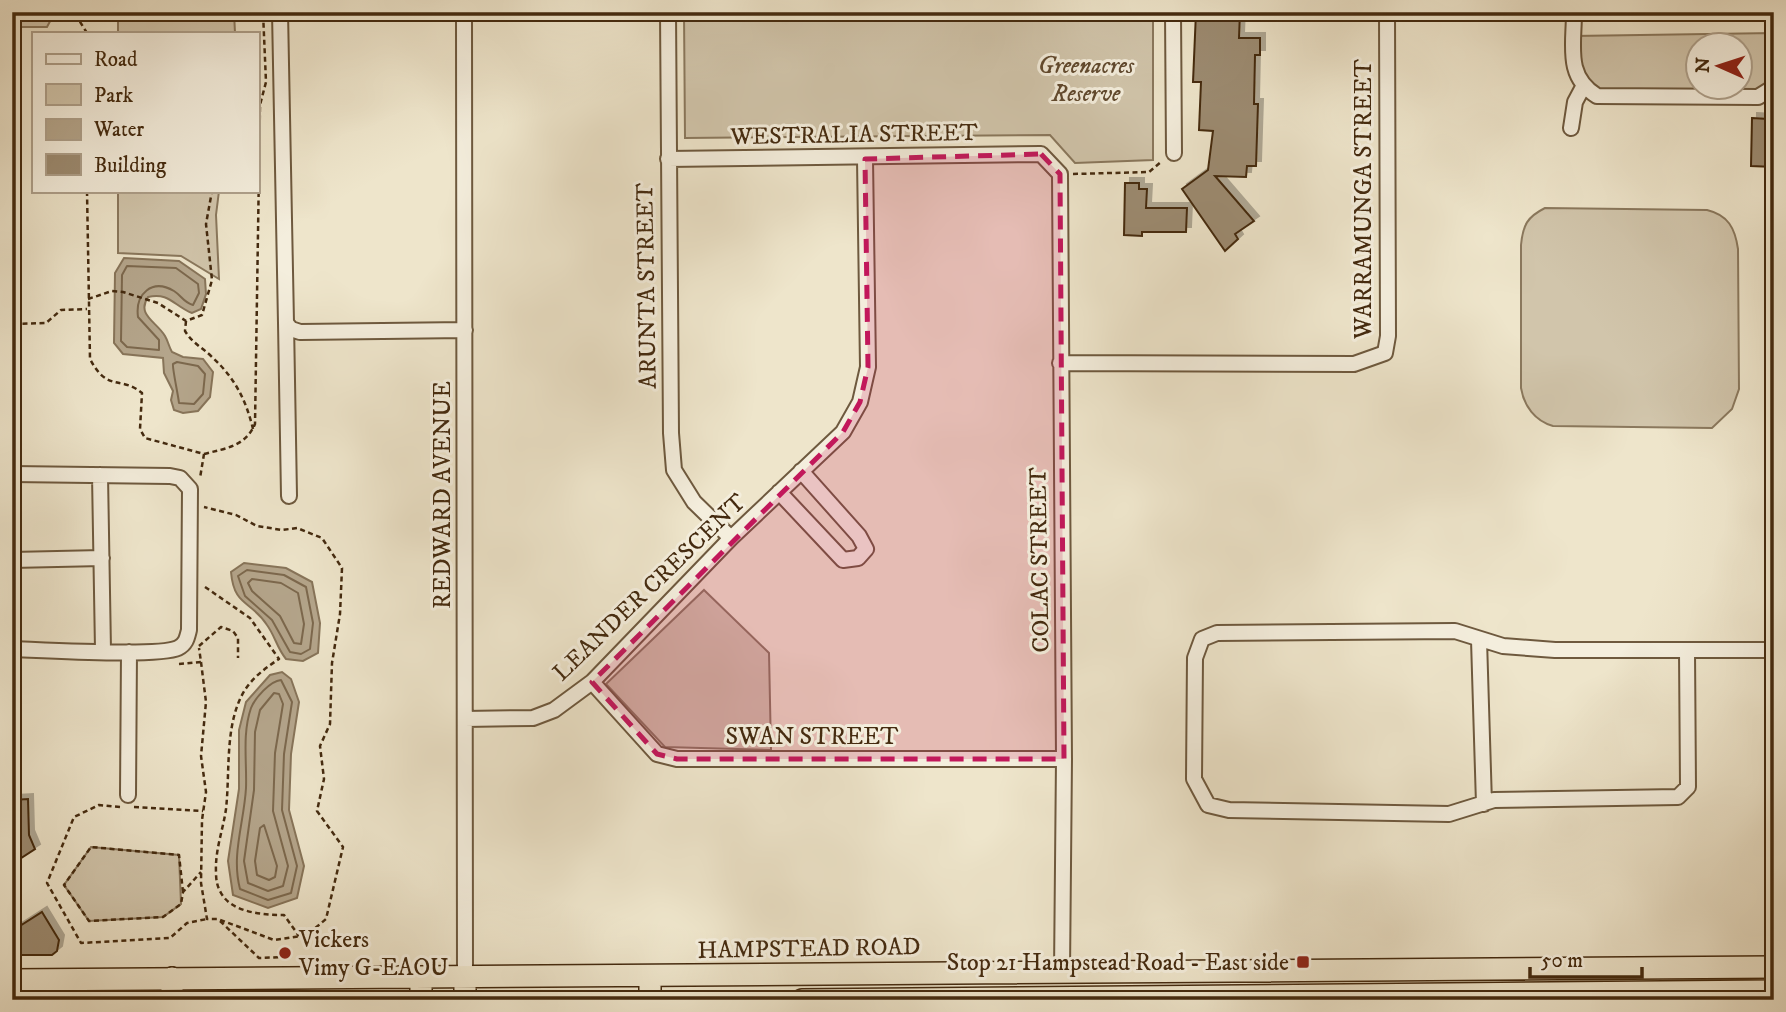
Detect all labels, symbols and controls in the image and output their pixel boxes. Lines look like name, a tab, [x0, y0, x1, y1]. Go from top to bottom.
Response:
legend	[32, 32, 259, 192]
north arrow	[1684, 32, 1754, 102]
text: Road	[94, 47, 138, 73]
park label: Greenacres Reserve	[1038, 51, 1135, 109]
text: N	[1692, 56, 1715, 74]
street label: WARRAMUNGA STREET	[1349, 59, 1379, 340]
text: Park	[94, 83, 134, 109]
text: Water	[93, 117, 144, 143]
street label: WESTRALIA STREET	[729, 118, 978, 152]
text: Building	[94, 153, 167, 179]
street label: ARUNTA STREET	[630, 183, 664, 389]
street label: REDWARD AVENUE	[428, 381, 458, 609]
street label: COLAC STREET	[1023, 467, 1057, 653]
street label: LEANDER CRESCENT	[547, 488, 753, 688]
street label: SWAN STREET	[726, 722, 898, 752]
place label: Vickers Vimy G-EAOU	[298, 925, 449, 983]
street label: HAMPSTEAD ROAD	[697, 932, 921, 966]
scale bar	[1530, 935, 1642, 979]
marker: Vickers Vimy G-EAOU	[277, 945, 293, 961]
place label: Stop 21 Hampstead Road - East side	[947, 948, 1289, 978]
text: 50 m	[1541, 948, 1583, 974]
marker: Stop 21 Hampstead Road - East side	[1295, 954, 1311, 970]

